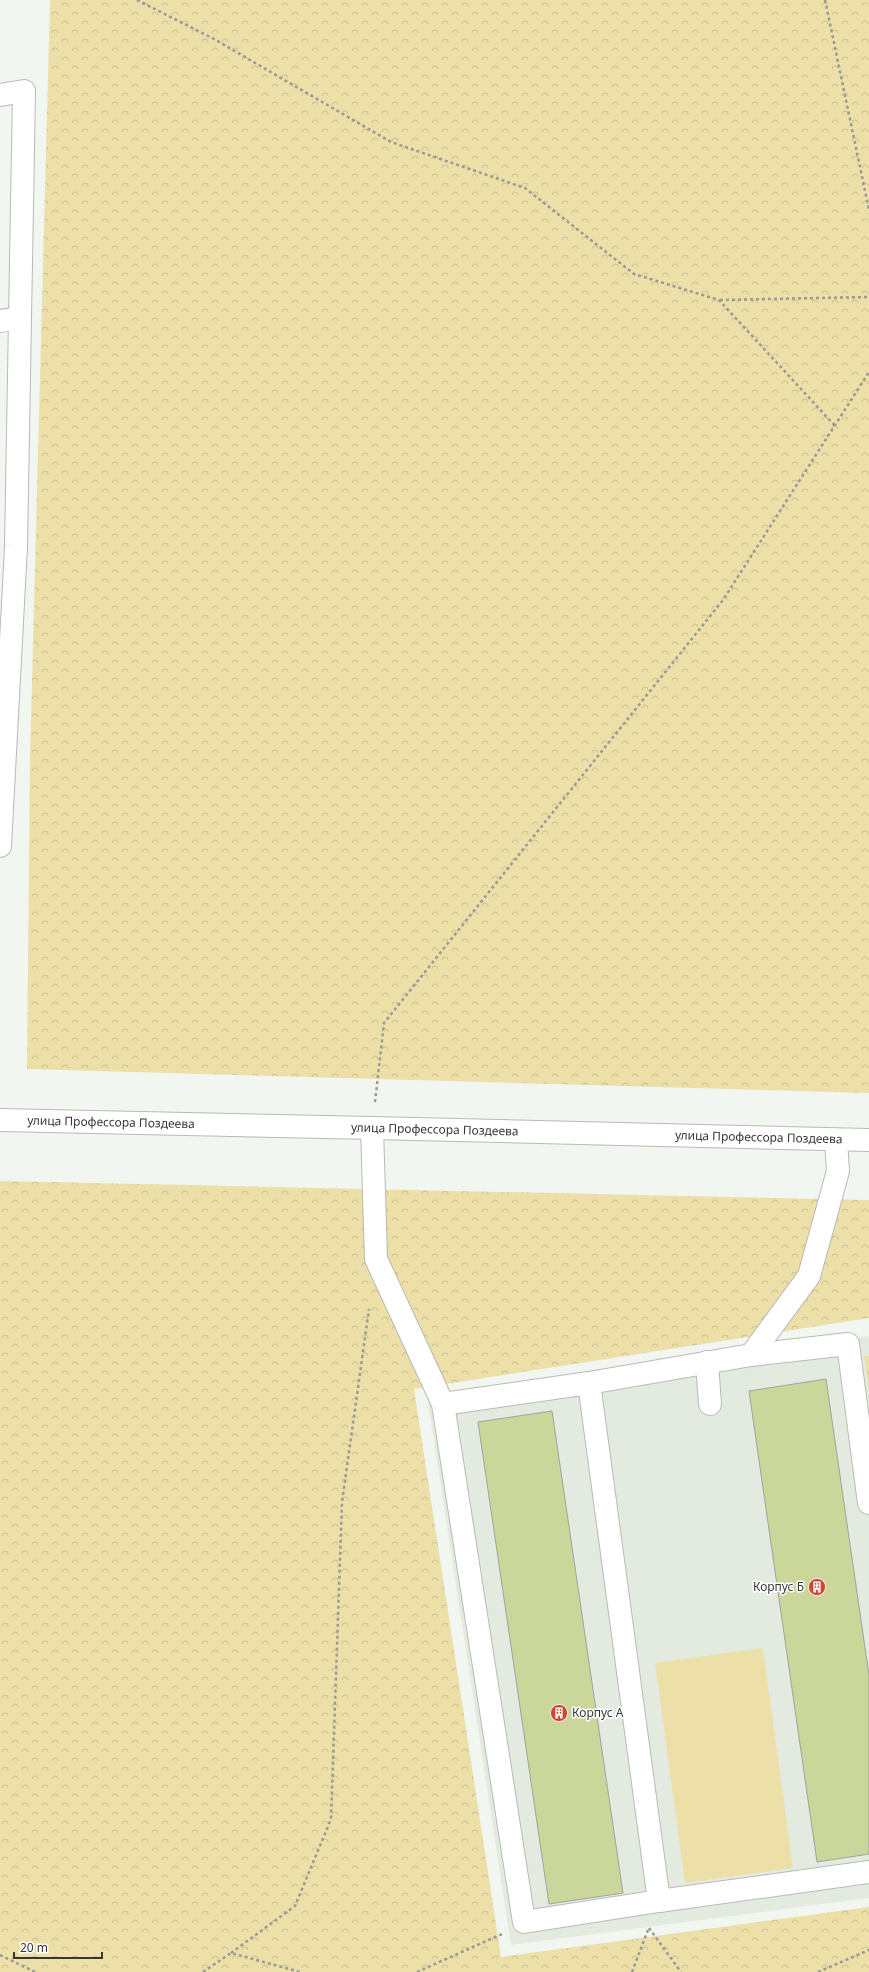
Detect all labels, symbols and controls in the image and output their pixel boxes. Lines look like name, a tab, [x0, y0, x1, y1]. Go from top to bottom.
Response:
street label: улица Профессора Поздеева	[27, 1112, 195, 1132]
street label: улица Профессора Поздеева	[351, 1119, 519, 1140]
street label: улица Профессора Поздеева	[675, 1126, 843, 1147]
building icon: Корпус Б	[807, 1577, 827, 1597]
place label: Корпус Б	[753, 1578, 804, 1595]
building icon: Корпус А	[549, 1703, 569, 1723]
place label: Корпус А	[572, 1704, 624, 1721]
scale bar	[14, 1934, 102, 1960]
text: 20 m	[20, 1939, 48, 1956]

